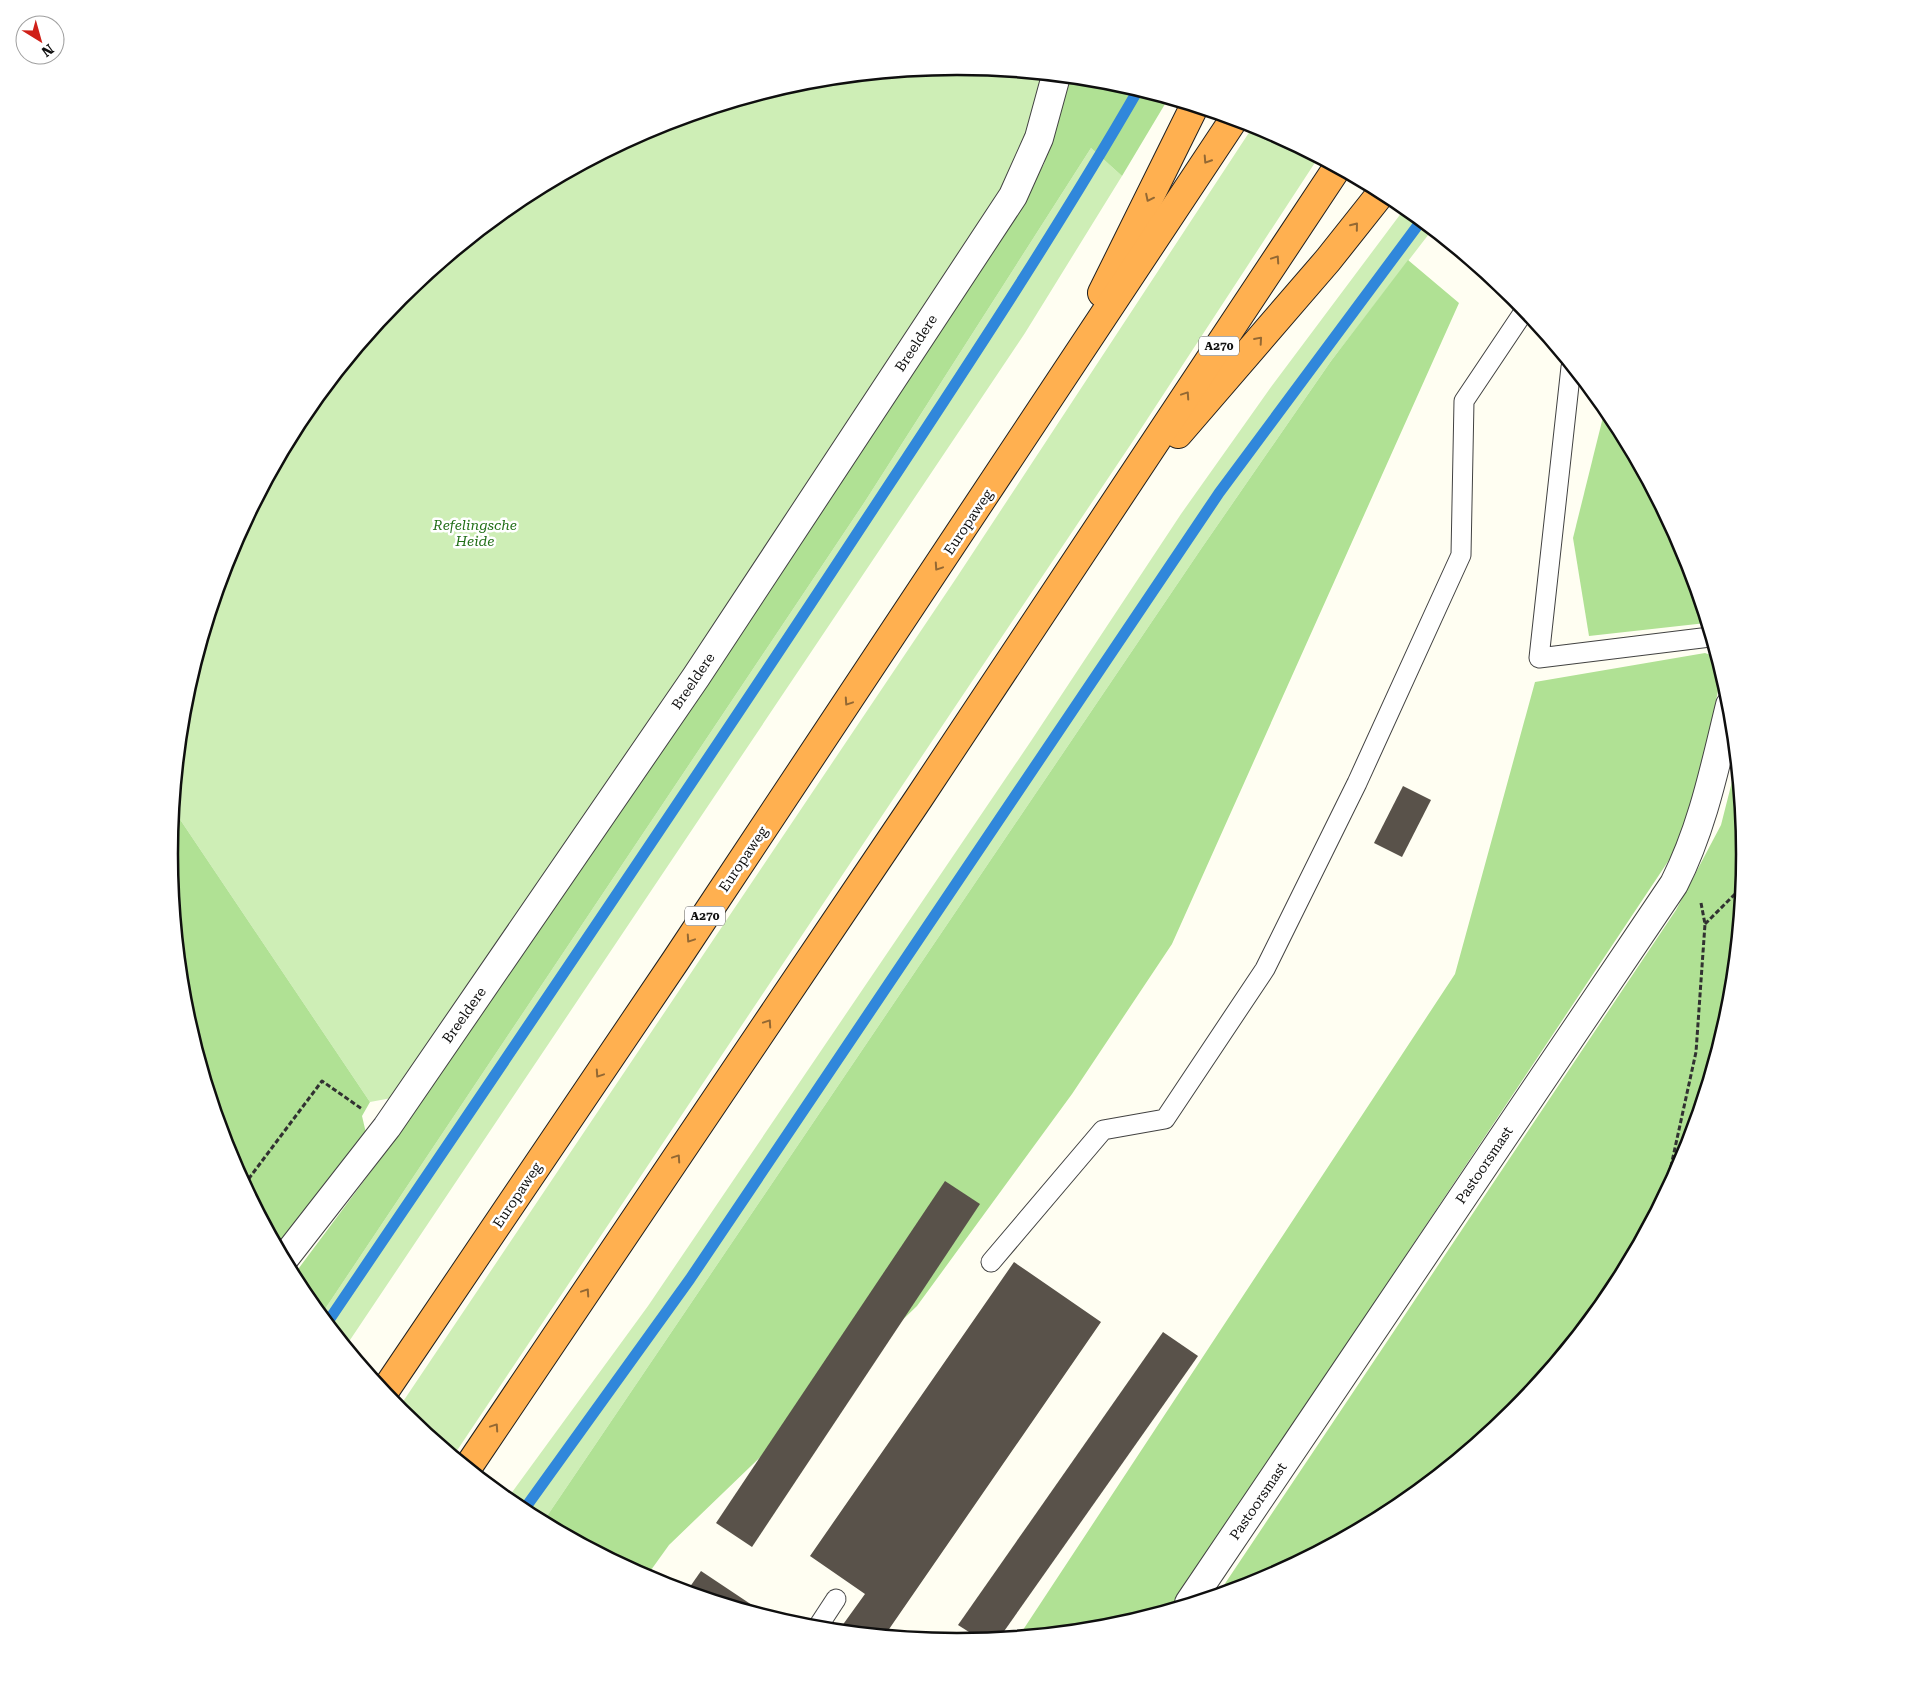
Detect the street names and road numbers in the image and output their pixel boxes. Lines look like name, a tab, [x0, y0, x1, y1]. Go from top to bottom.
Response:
street label: Breeldere	[892, 311, 940, 374]
road number: A270	[1199, 336, 1239, 356]
street label: Europaweg	[940, 486, 996, 558]
street label: Breeldere	[668, 650, 718, 712]
street label: Europaweg	[715, 823, 771, 895]
road number: A270	[685, 906, 725, 926]
street label: Breeldere	[439, 984, 489, 1046]
street label: Pastoorsmast	[1452, 1123, 1516, 1207]
street label: Europaweg	[489, 1159, 545, 1231]
street label: Pastoorsmast	[1226, 1459, 1290, 1543]

